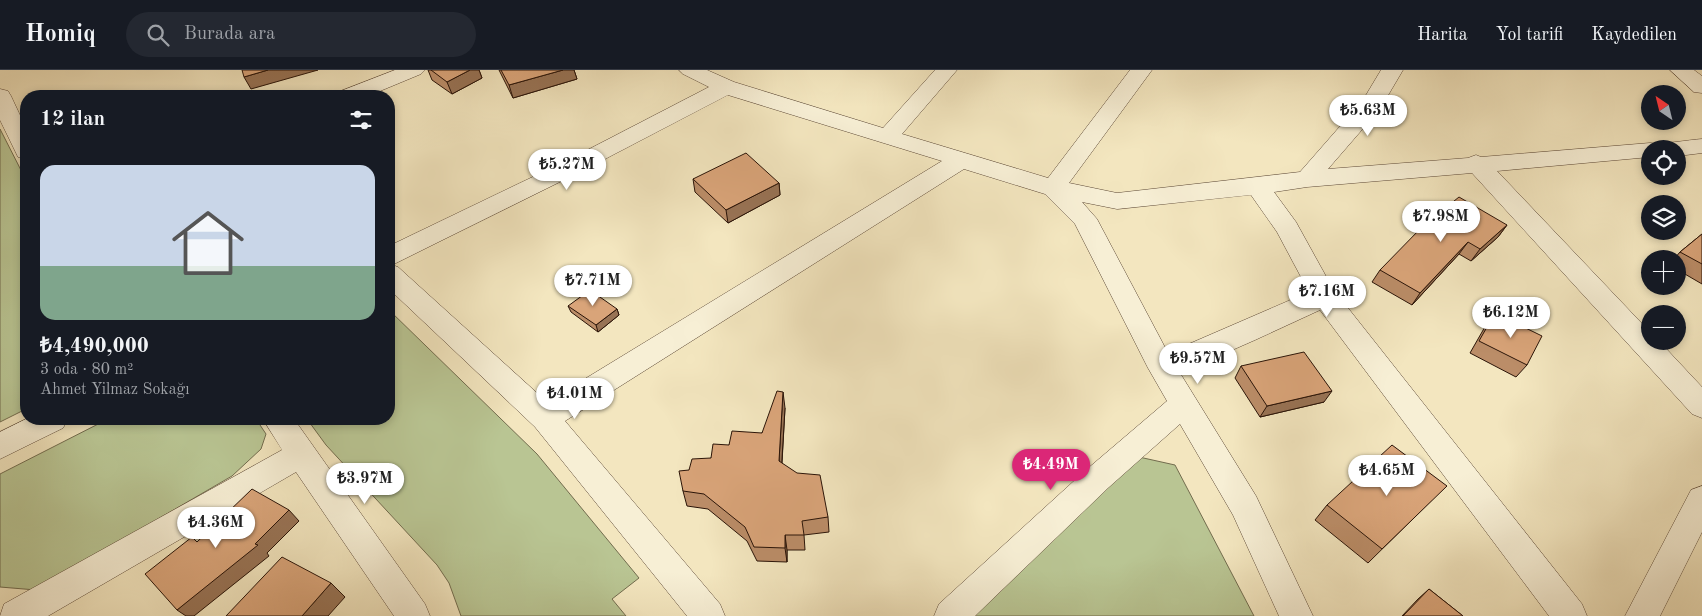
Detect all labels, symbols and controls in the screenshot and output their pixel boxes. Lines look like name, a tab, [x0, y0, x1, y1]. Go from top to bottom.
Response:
search box	[126, 12, 476, 57]
icon: search	[144, 21, 172, 49]
text: Homiq	[25, 23, 96, 47]
text: Burada ara	[184, 25, 275, 44]
text: Harita	[1417, 26, 1468, 44]
text: Yol tarifi	[1496, 26, 1563, 44]
text: Kaydedilen	[1591, 26, 1677, 44]
north arrow	[1641, 85, 1686, 130]
map controls	[1641, 85, 1686, 350]
pin: ₺5.63M	[1327, 94, 1409, 137]
text: ₺5.63M	[1340, 103, 1396, 119]
icon: filters	[347, 106, 375, 134]
text: 12 ilan	[40, 109, 105, 130]
button: locate	[1641, 140, 1686, 185]
pin: ₺5.27M	[526, 148, 608, 191]
text: ₺5.27M	[539, 157, 595, 173]
button: layers	[1641, 195, 1686, 240]
icon: home	[163, 198, 253, 288]
pin: ₺7.98M	[1400, 200, 1482, 243]
text: ₺7.98M	[1413, 209, 1469, 225]
button: +	[1641, 250, 1686, 295]
pin: ₺7.71M	[552, 264, 634, 307]
text: ₺7.71M	[565, 273, 621, 289]
pin: ₺7.16M	[1286, 276, 1368, 318]
text: ₺7.16M	[1299, 284, 1355, 300]
pin: ₺6.12M	[1470, 296, 1552, 339]
text: ₺6.12M	[1483, 305, 1539, 321]
button: −	[1641, 305, 1686, 350]
text: ₺4,490,000	[40, 336, 149, 357]
pin: ₺9.57M	[1157, 342, 1239, 385]
text: ₺9.57M	[1170, 351, 1226, 367]
text: 3 oda · 80 m²	[40, 362, 133, 378]
pin: ₺4.01M	[534, 378, 616, 420]
text: Ahmet Yilmaz Sokağı	[40, 382, 190, 398]
text: ₺4.01M	[547, 386, 603, 402]
pin: ₺4.49M	[1010, 448, 1092, 491]
pin: ₺4.65M	[1346, 454, 1428, 497]
text: ₺4.49M	[1023, 457, 1079, 473]
pin: ₺3.97M	[324, 462, 406, 505]
text: ₺4.65M	[1359, 463, 1415, 479]
text: ₺3.97M	[337, 471, 393, 487]
pin: ₺4.36M	[175, 506, 257, 549]
text: ₺4.36M	[188, 515, 244, 531]

